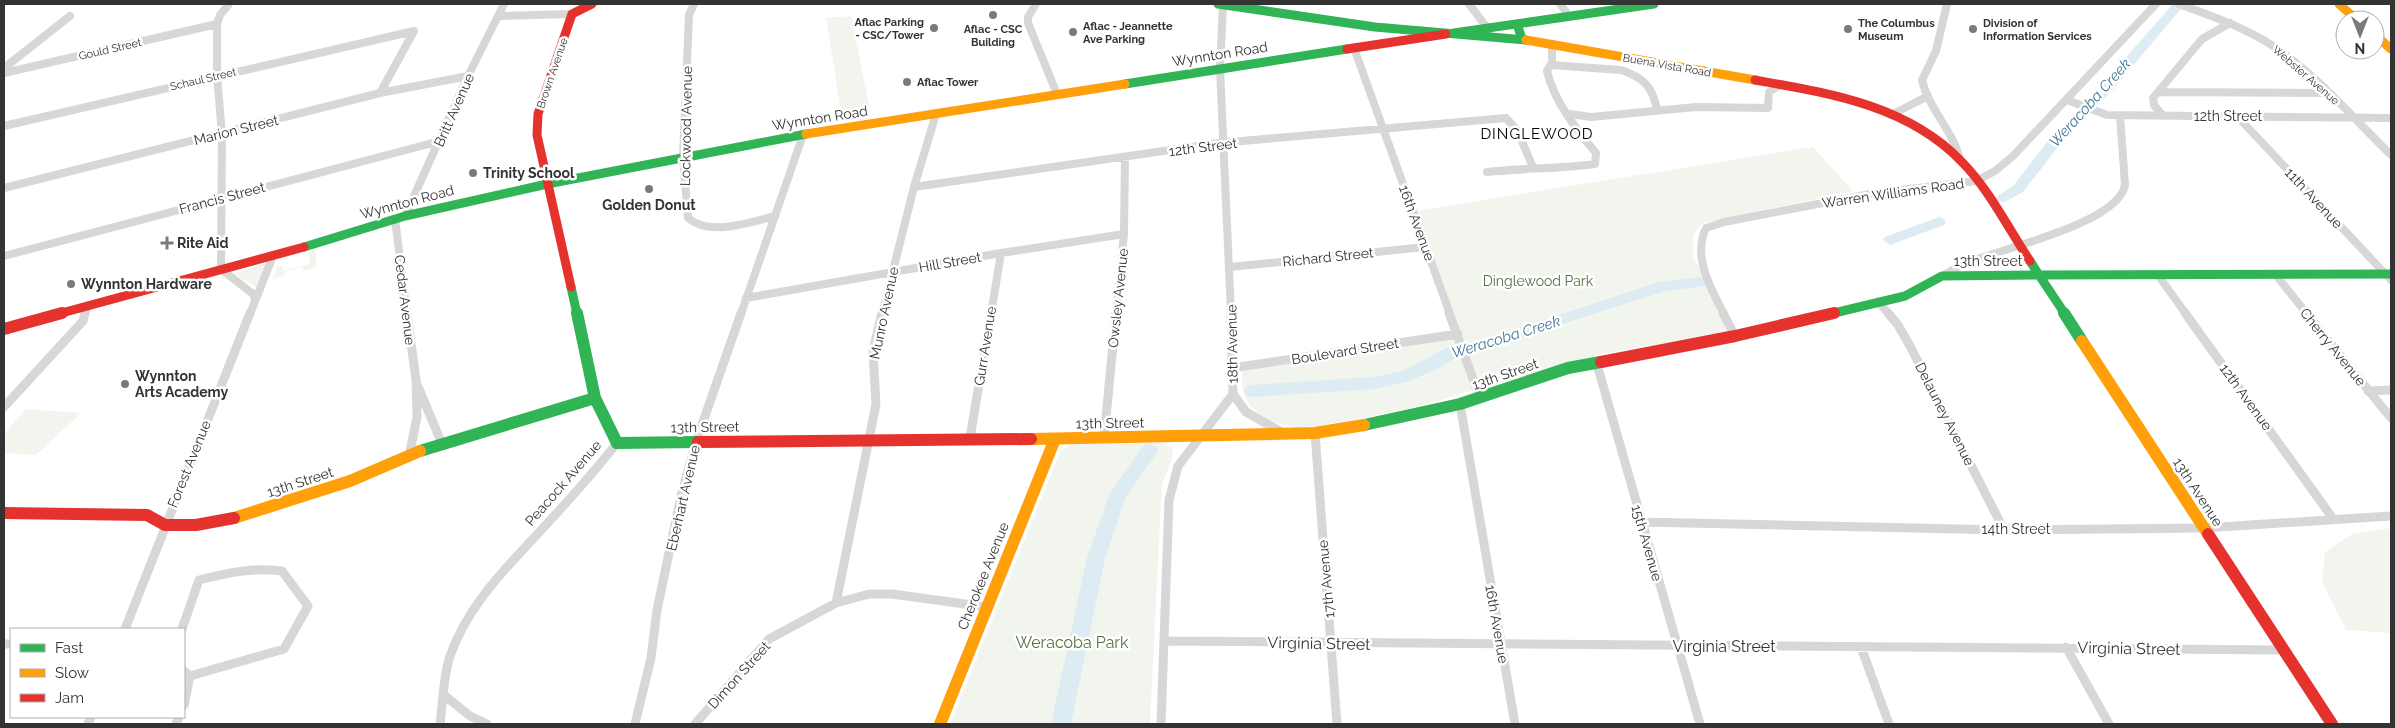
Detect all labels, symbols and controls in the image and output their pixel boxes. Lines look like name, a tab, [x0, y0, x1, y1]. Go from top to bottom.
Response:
marker: Aflac - CSC Building	[987, 9, 999, 21]
north arrow	[2335, 10, 2385, 60]
place label: Aflac Parking - CSC/Tower	[855, 16, 925, 42]
place label: The Columbus Museum	[1858, 17, 1935, 43]
place label: Division of Information Services	[1983, 17, 2092, 43]
place label: Aflac - Jeannette Ave Parking	[1083, 20, 1173, 46]
marker: Aflac Parking - CSC/Tower	[928, 22, 940, 34]
place label: Aflac - CSC Building	[964, 23, 1023, 49]
marker: The Columbus Museum	[1842, 23, 1854, 35]
marker: Division of Information Services	[1967, 23, 1979, 35]
marker: Aflac - Jeannette Ave Parking	[1067, 26, 1079, 38]
street label: Gould Street	[77, 36, 143, 63]
street label: Brown Avenue	[534, 36, 571, 110]
street label: Wynnton Road	[1171, 39, 1269, 69]
text: N	[2355, 40, 2365, 56]
street label: Webster Avenue	[2270, 43, 2342, 108]
street label: Buena Vista Road	[1622, 51, 1712, 80]
water label: Weracoba Creek	[2046, 55, 2134, 151]
street label: Schaul Street	[169, 65, 238, 93]
street label: Lockwood Avenue	[677, 66, 695, 186]
street label: Britt Avenue	[431, 71, 477, 149]
marker: Aflac Tower	[901, 76, 913, 88]
place label: Aflac Tower	[917, 76, 979, 89]
street label: Wynnton Road	[771, 103, 869, 133]
street label: 12th Street	[2194, 108, 2263, 124]
street label: Marion Street	[192, 112, 280, 148]
district label: DINGLEWOOD	[1480, 125, 1594, 143]
street label: 12th Street	[1168, 135, 1238, 159]
street label: 11th Avenue	[2282, 164, 2346, 232]
place label: Trinity School	[483, 165, 575, 181]
marker: Trinity School	[467, 167, 479, 179]
street label: Warren Williams Road	[1821, 175, 1965, 211]
street label: Francis Street	[177, 179, 267, 217]
street label: Wynnton Road	[358, 182, 456, 222]
marker: Golden Donut	[643, 183, 655, 195]
street label: 16th Avenue	[1396, 183, 1438, 263]
place label: Golden Donut	[602, 197, 696, 213]
place label: Rite Aid	[177, 235, 228, 251]
marker: Rite Aid	[161, 237, 173, 249]
street label: Richard Street	[1282, 244, 1375, 270]
street label: Owsley Avenue	[1105, 248, 1131, 348]
street label: Hill Street	[918, 249, 983, 275]
street label: 13th Street	[1954, 253, 2023, 269]
street label: Cedar Avenue	[392, 254, 418, 346]
street label: Munro Avenue	[866, 265, 902, 361]
park label: Dinglewood Park	[1483, 273, 1594, 289]
place label: Wynnton Hardware	[81, 276, 212, 292]
marker: Wynnton Hardware	[65, 278, 77, 290]
street label: 18th Avenue	[1223, 304, 1241, 384]
street label: Gurr Avenue	[971, 305, 999, 387]
street label: Cherry Avenue	[2297, 305, 2369, 389]
water label: Weracoba Creek	[1449, 312, 1563, 362]
street label: Boulevard Street	[1290, 335, 1400, 367]
street label: 13th Street	[1470, 355, 1540, 393]
street label: Delauney Avenue	[1912, 360, 1978, 468]
street label: 12th Avenue	[2216, 361, 2276, 433]
place label: Wynnton Arts Academy	[135, 368, 228, 400]
marker: Wynnton Arts Academy	[119, 378, 131, 390]
street label: 13th Street	[1076, 414, 1145, 432]
street label: Forest Avenue	[164, 418, 214, 510]
street label: 13th Street	[671, 418, 740, 436]
street label: Peacock Avenue	[522, 437, 604, 529]
street label: Eberhart Avenue	[663, 444, 703, 552]
street label: 13th Avenue	[2170, 455, 2226, 529]
street label: 13th Street	[265, 464, 335, 500]
street label: 15th Avenue	[1628, 503, 1666, 583]
street label: Cherokee Avenue	[954, 520, 1012, 632]
street label: 14th Street	[1982, 521, 2051, 537]
street label: 17th Avenue	[1315, 539, 1337, 619]
street label: 16th Avenue	[1482, 583, 1512, 665]
legend	[10, 628, 185, 718]
park label: Weracoba Park	[1016, 633, 1129, 652]
street label: Virginia Street	[1267, 633, 1371, 654]
street label: Virginia Street	[1672, 637, 1776, 656]
street label: Dimon Street	[705, 638, 774, 712]
street label: Virginia Street	[2077, 638, 2181, 659]
text: Fast	[55, 639, 83, 657]
text: Slow	[55, 664, 89, 682]
text: Jam	[55, 689, 84, 707]

